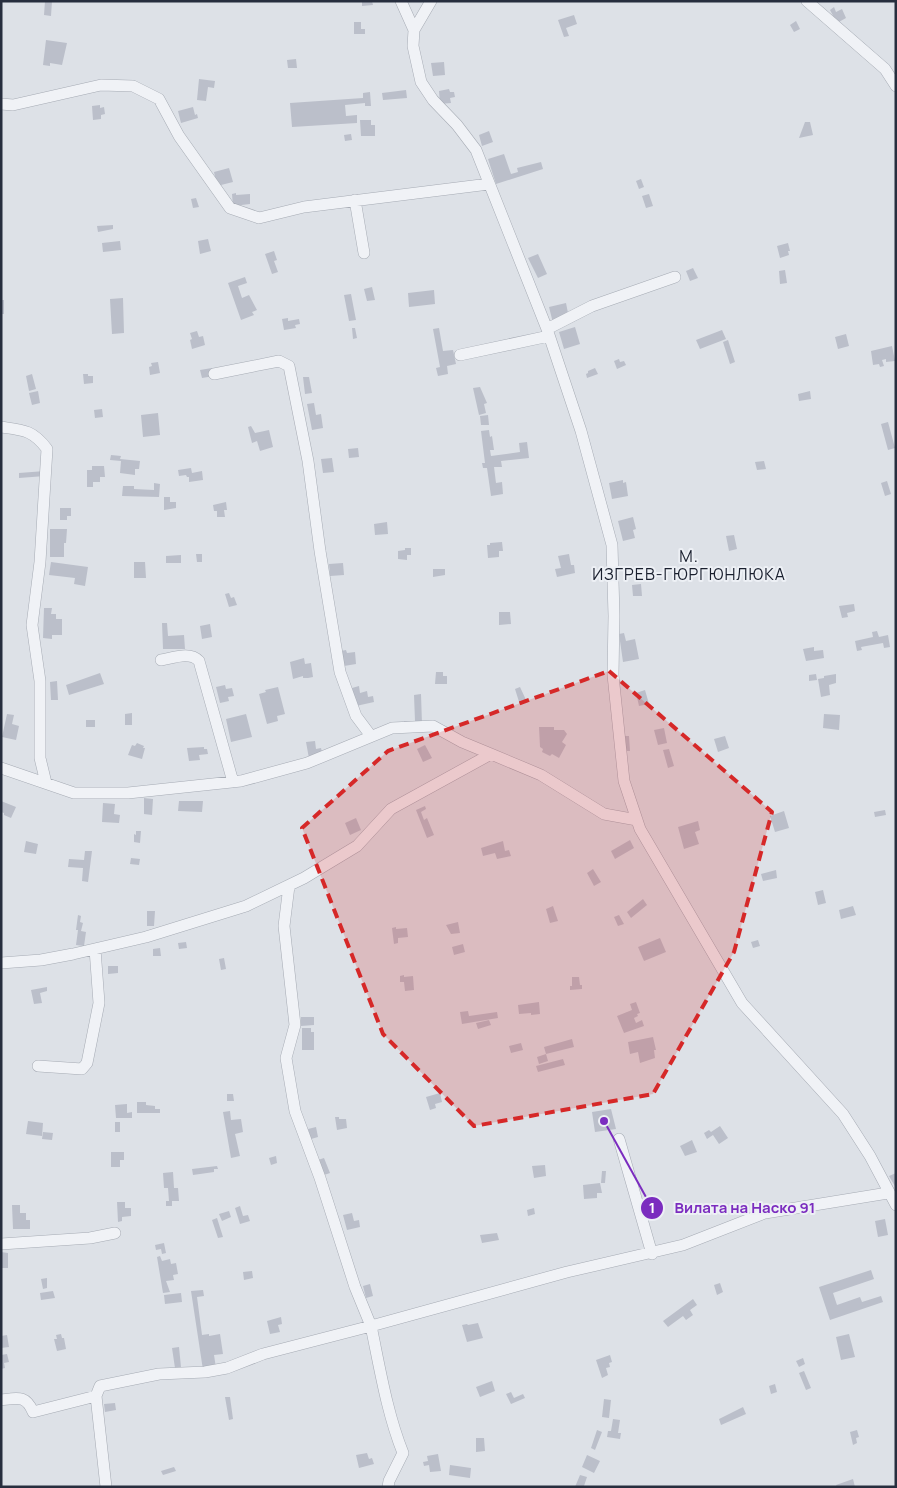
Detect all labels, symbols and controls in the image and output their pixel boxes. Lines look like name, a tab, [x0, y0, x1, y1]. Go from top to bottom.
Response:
district label: М. ИЗГРЕВ-ГЮРГЮНЛЮКА	[592, 545, 786, 585]
callout: Вилата на Наско 91	[640, 1193, 826, 1223]
text: 1	[649, 1197, 655, 1218]
text: Вилата на Наско 91	[675, 1197, 815, 1218]

